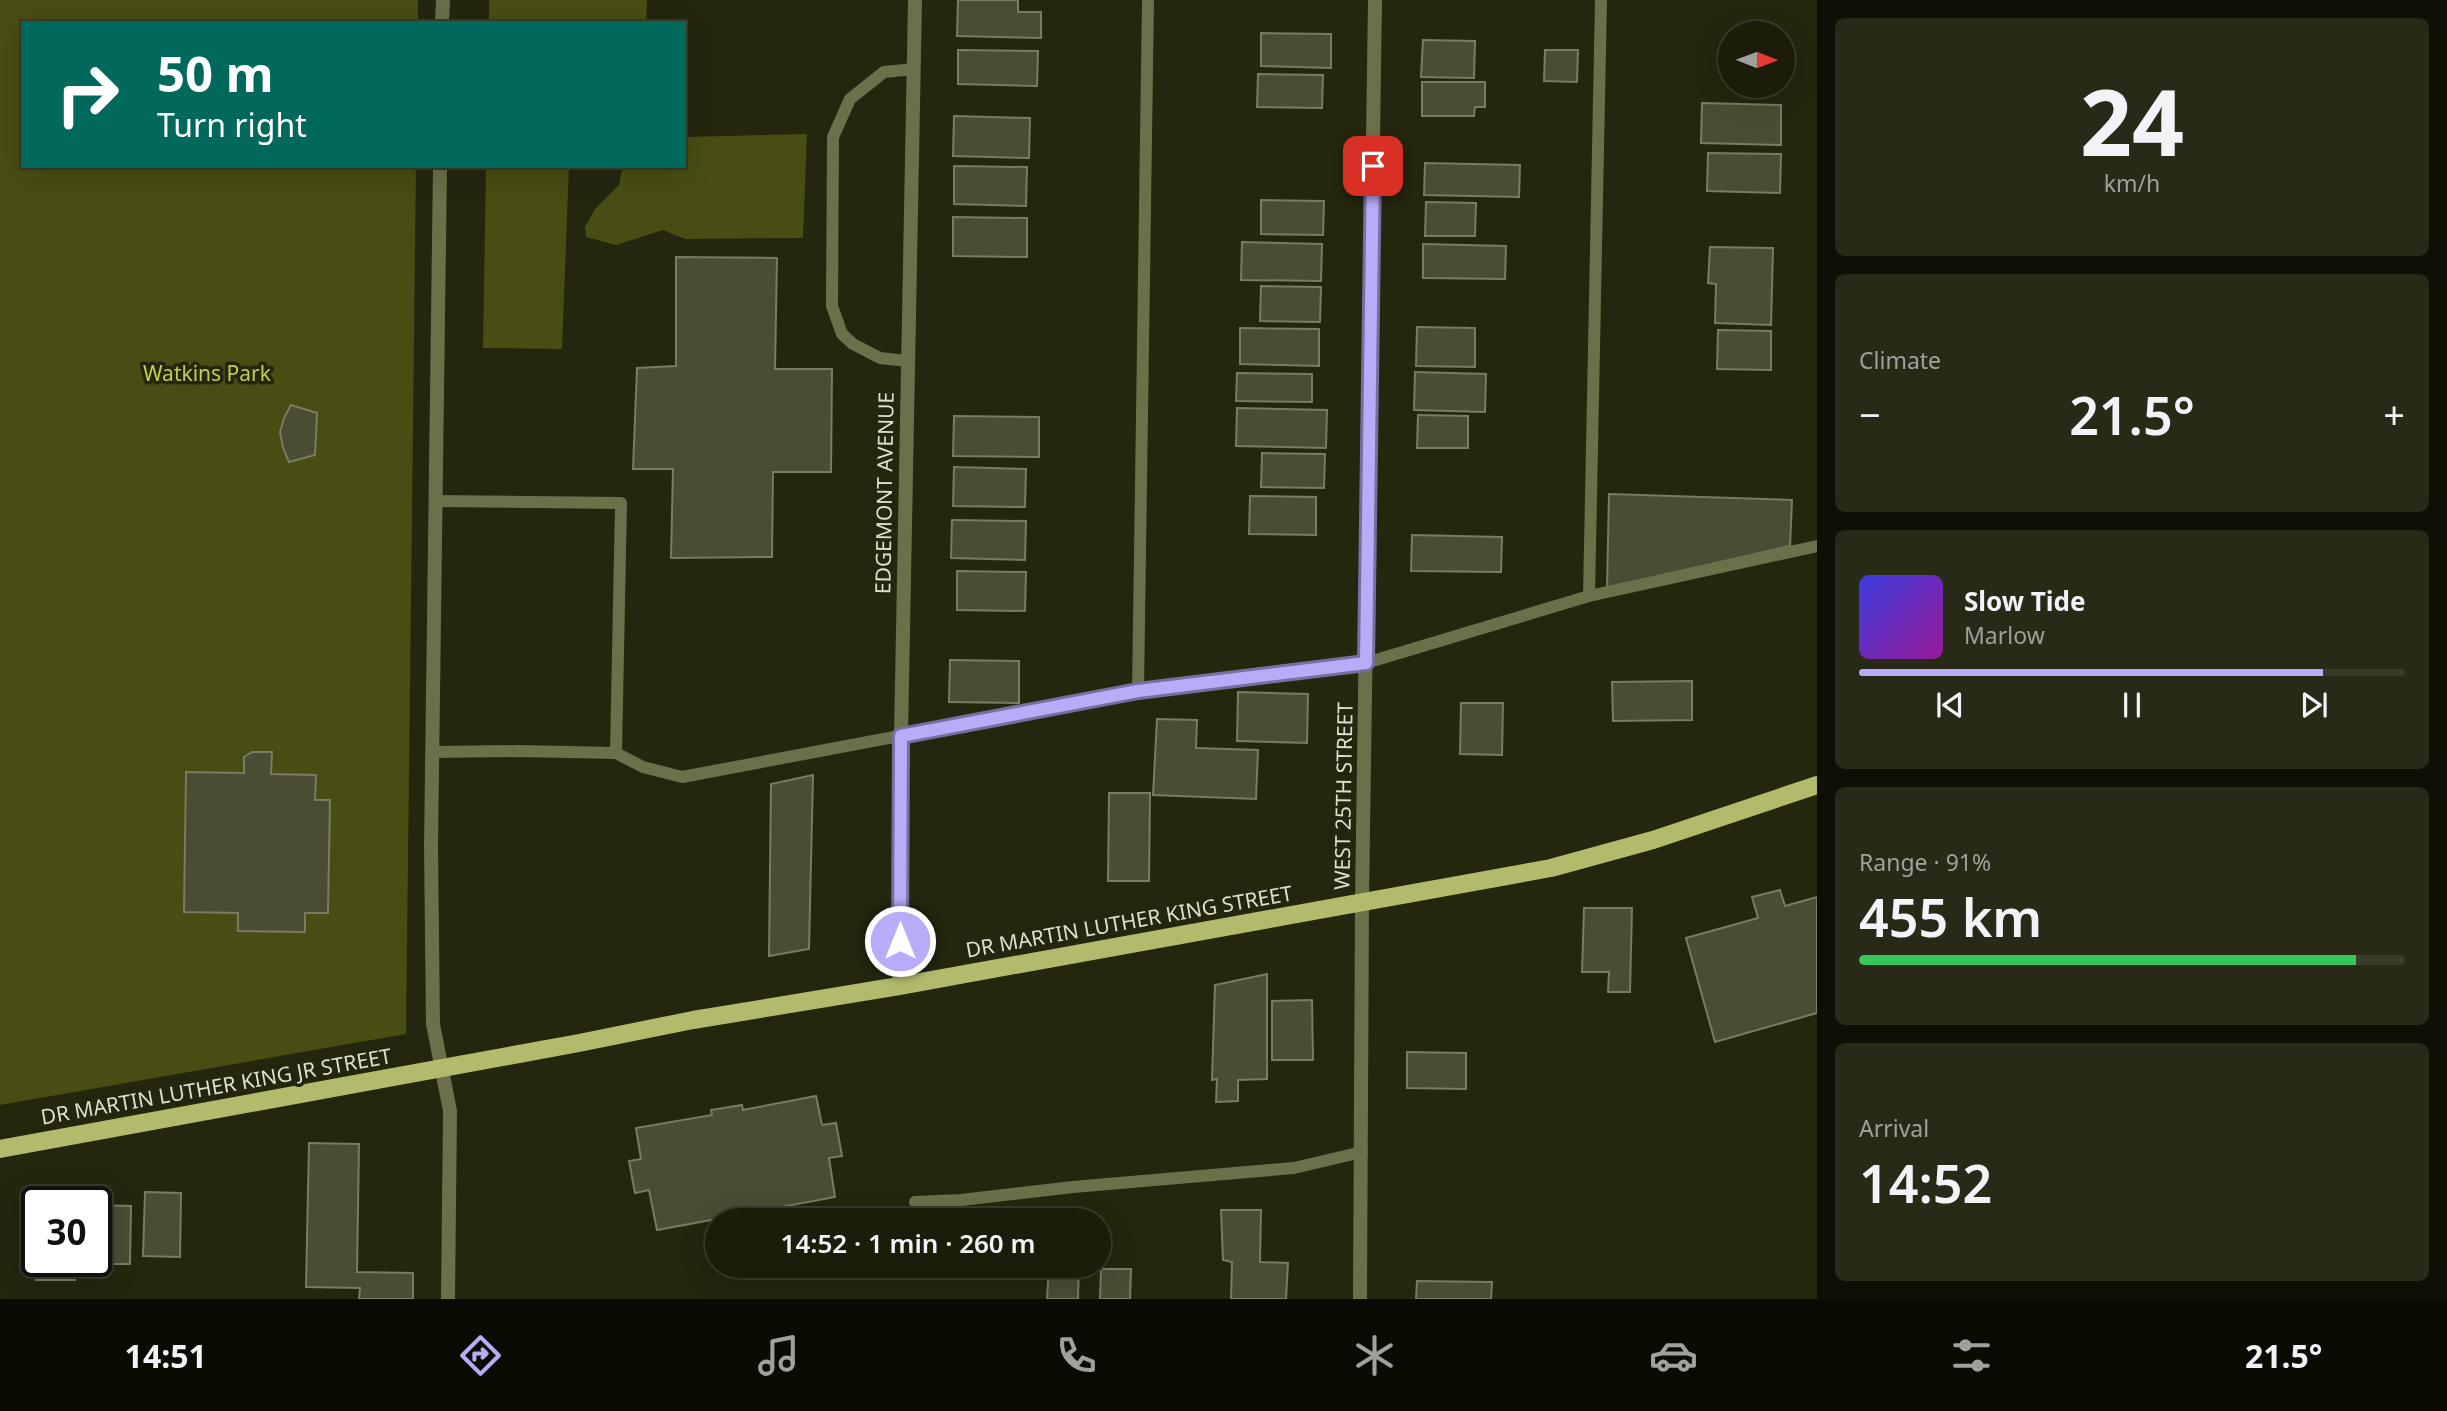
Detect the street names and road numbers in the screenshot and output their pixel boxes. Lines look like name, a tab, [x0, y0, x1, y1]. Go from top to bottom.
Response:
street label: EDGEMONT AVENUE	[868, 392, 900, 594]
street label: WEST 25TH STREET	[1327, 702, 1359, 890]
street label: DR MARTIN LUTHER KING STREET	[963, 878, 1295, 964]
street label: DR MARTIN LUTHER KING JR STREET	[38, 1041, 394, 1131]

